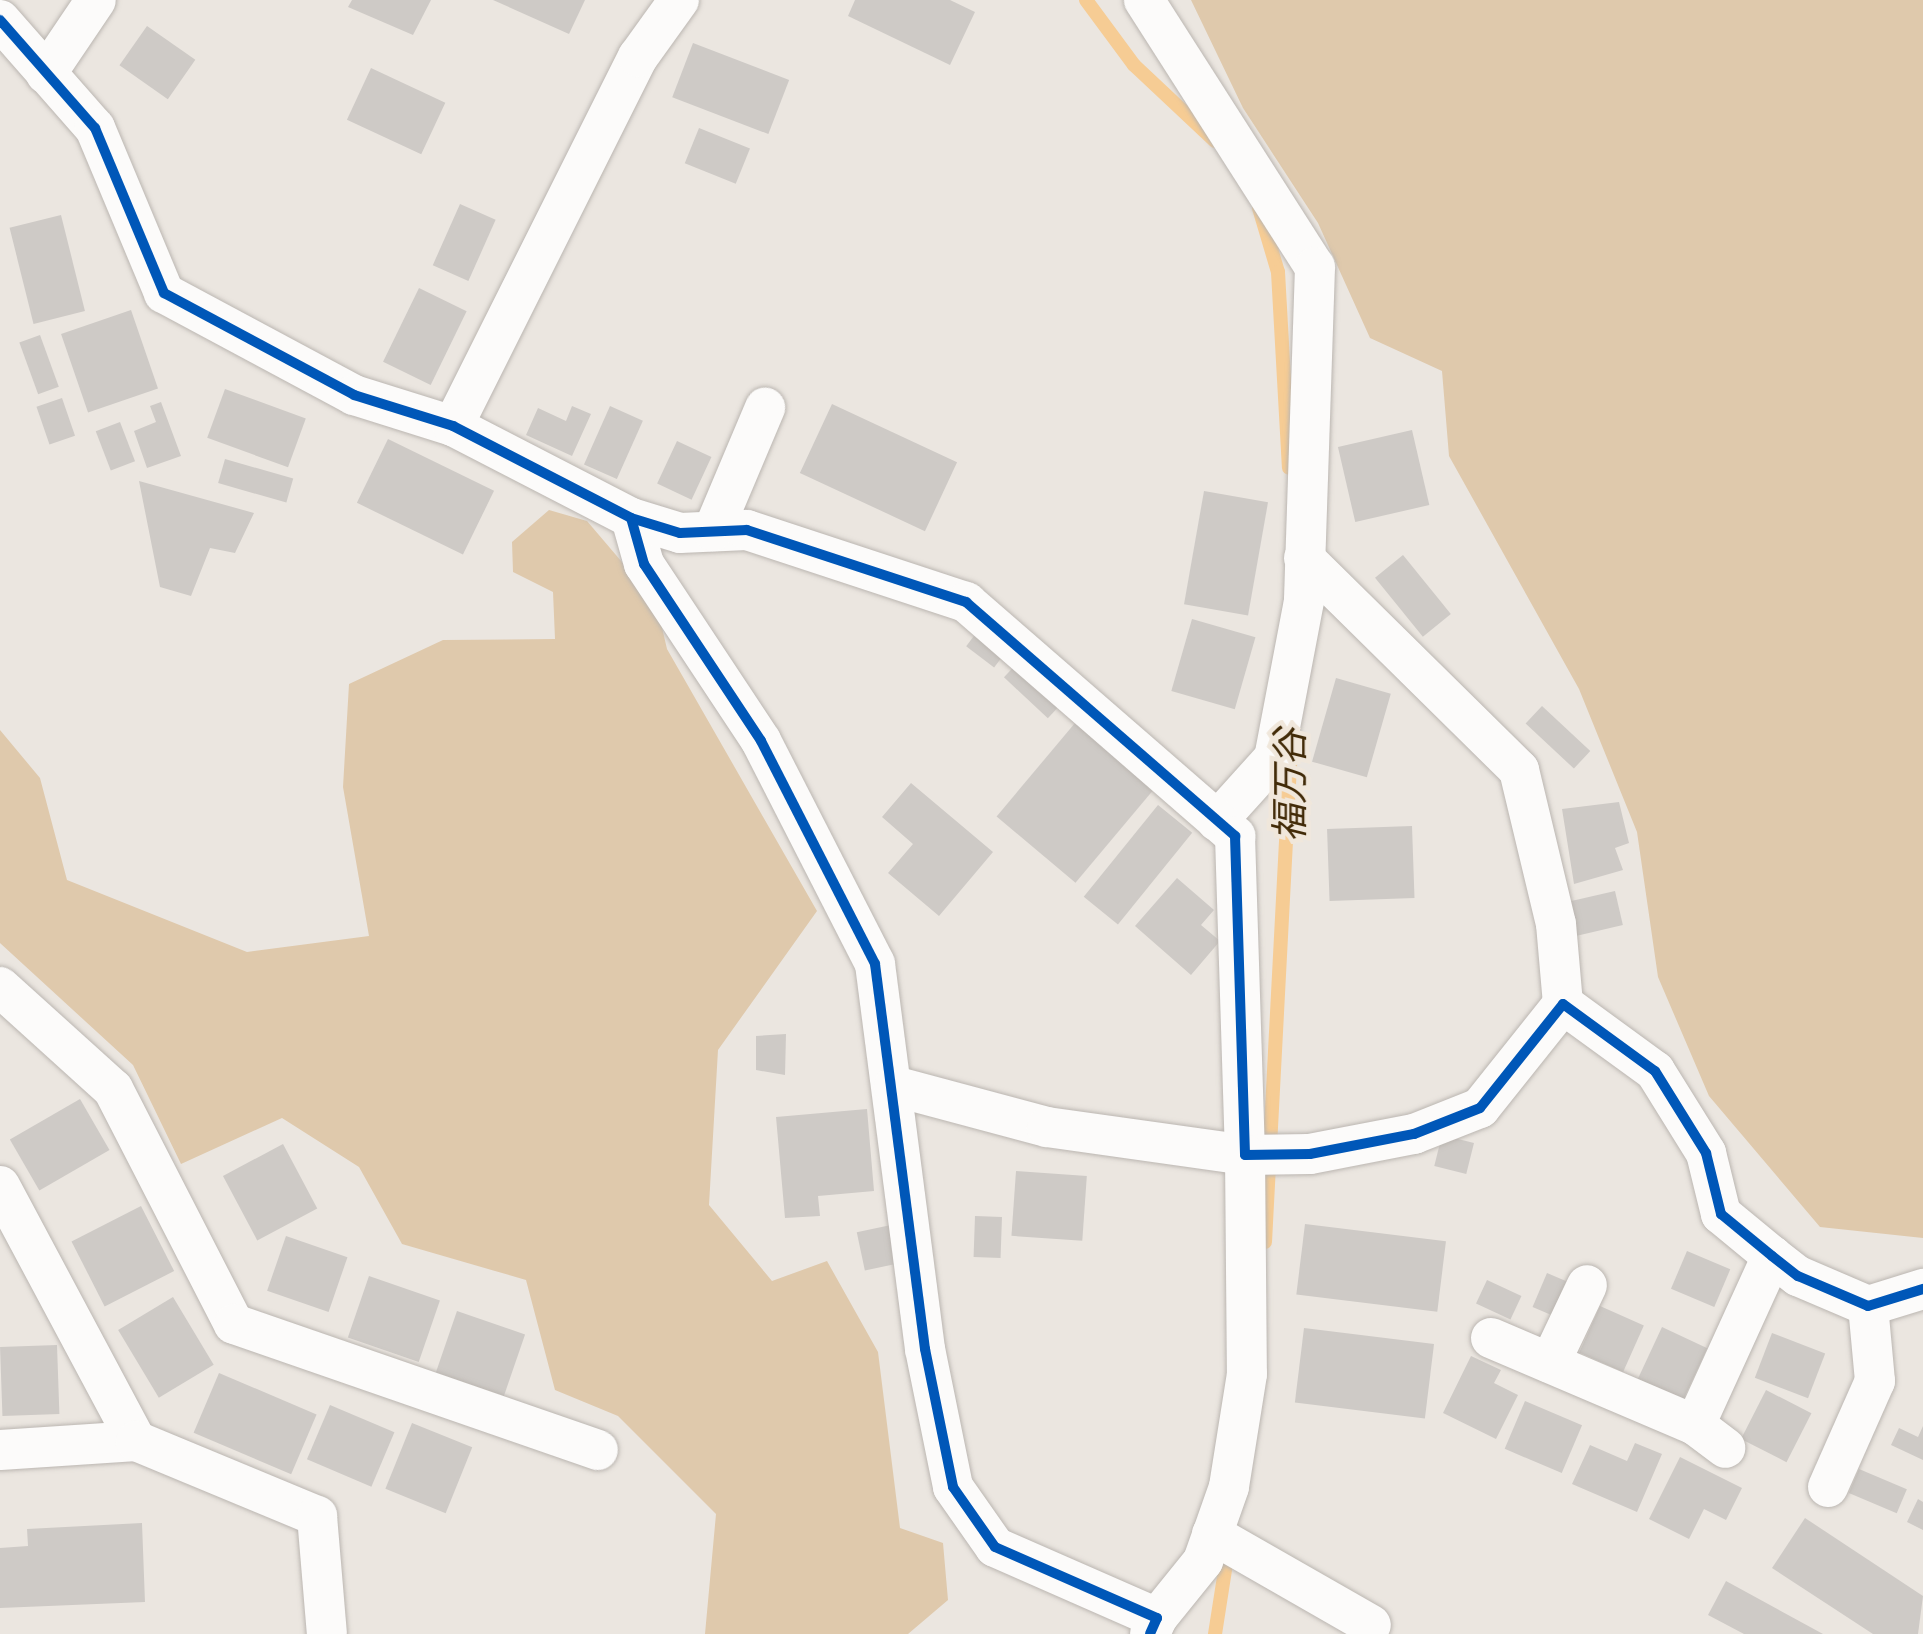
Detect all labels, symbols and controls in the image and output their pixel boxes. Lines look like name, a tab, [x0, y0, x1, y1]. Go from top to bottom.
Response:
water label: 福万谷	[1267, 728, 1313, 842]

